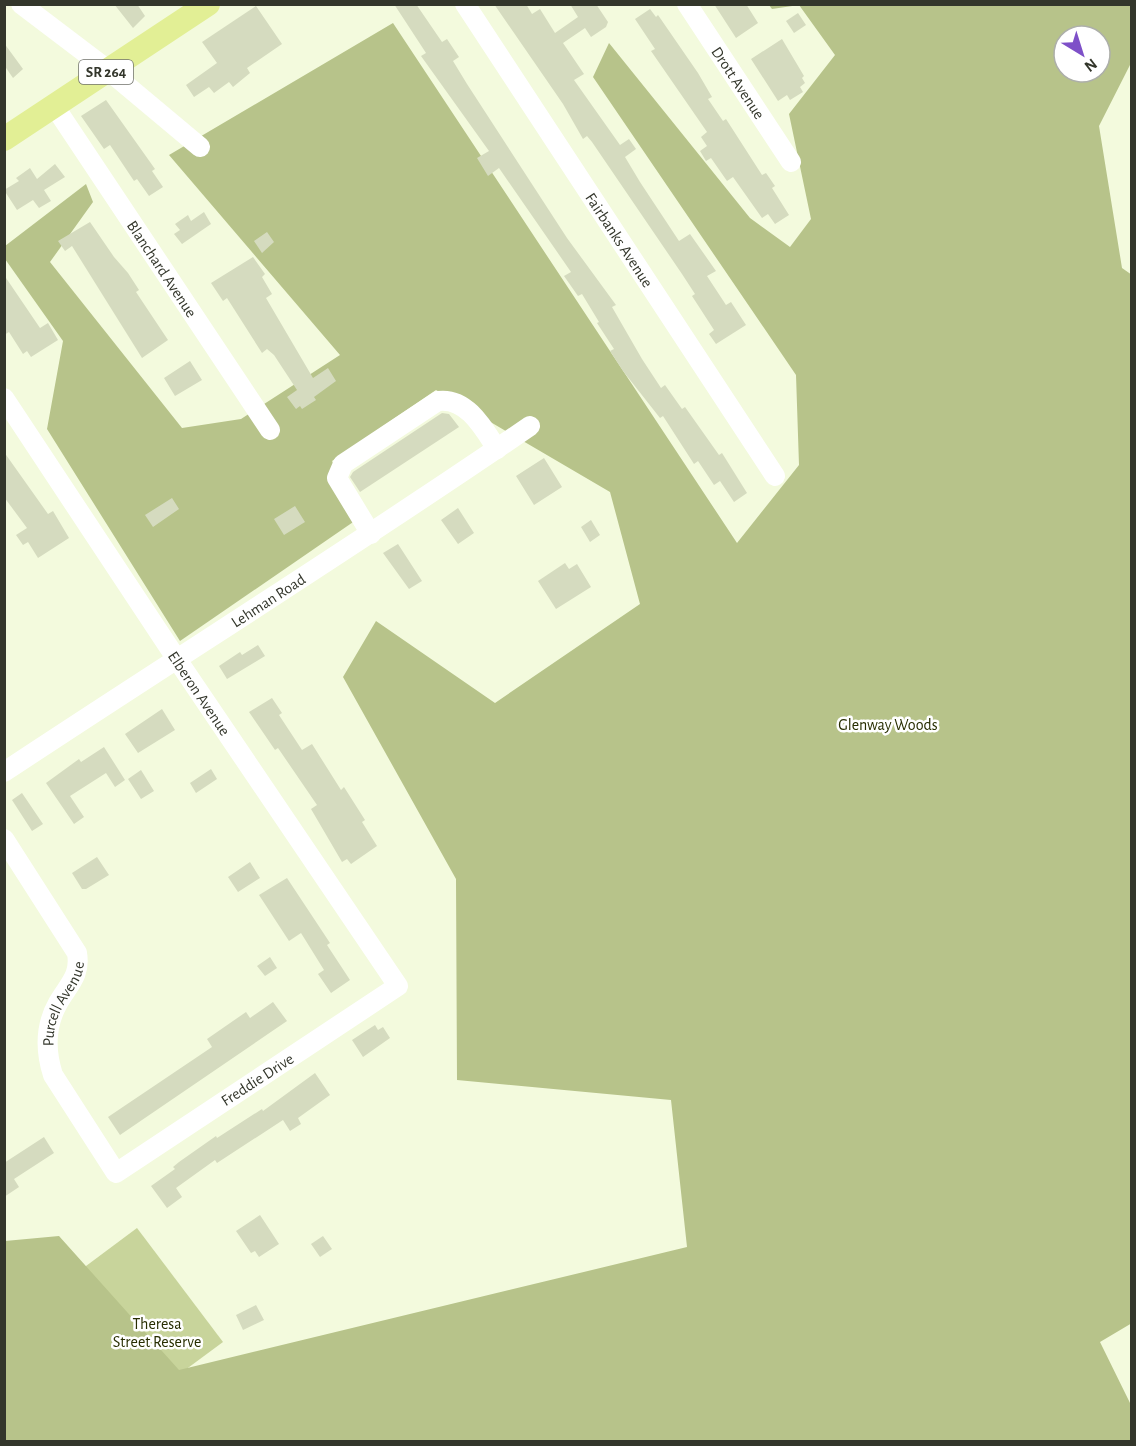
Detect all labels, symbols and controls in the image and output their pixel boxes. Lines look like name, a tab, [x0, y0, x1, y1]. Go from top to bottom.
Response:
north arrow	[1052, 24, 1112, 84]
street label: Drott Avenue	[708, 44, 767, 122]
text: N	[1081, 55, 1100, 75]
road number: SR 264	[79, 60, 133, 84]
street label: Fairbanks Avenue	[582, 190, 656, 290]
street label: Blanchard Avenue	[124, 218, 200, 320]
street label: Lehman Road	[229, 571, 308, 631]
street label: Elberon Avenue	[165, 649, 233, 739]
park label: Glenway Woods	[838, 717, 938, 734]
street label: Purcell Avenue	[40, 961, 87, 1046]
street label: Freddie Drive	[219, 1051, 297, 1109]
park label: Theresa Street Reserve	[113, 1316, 201, 1350]

